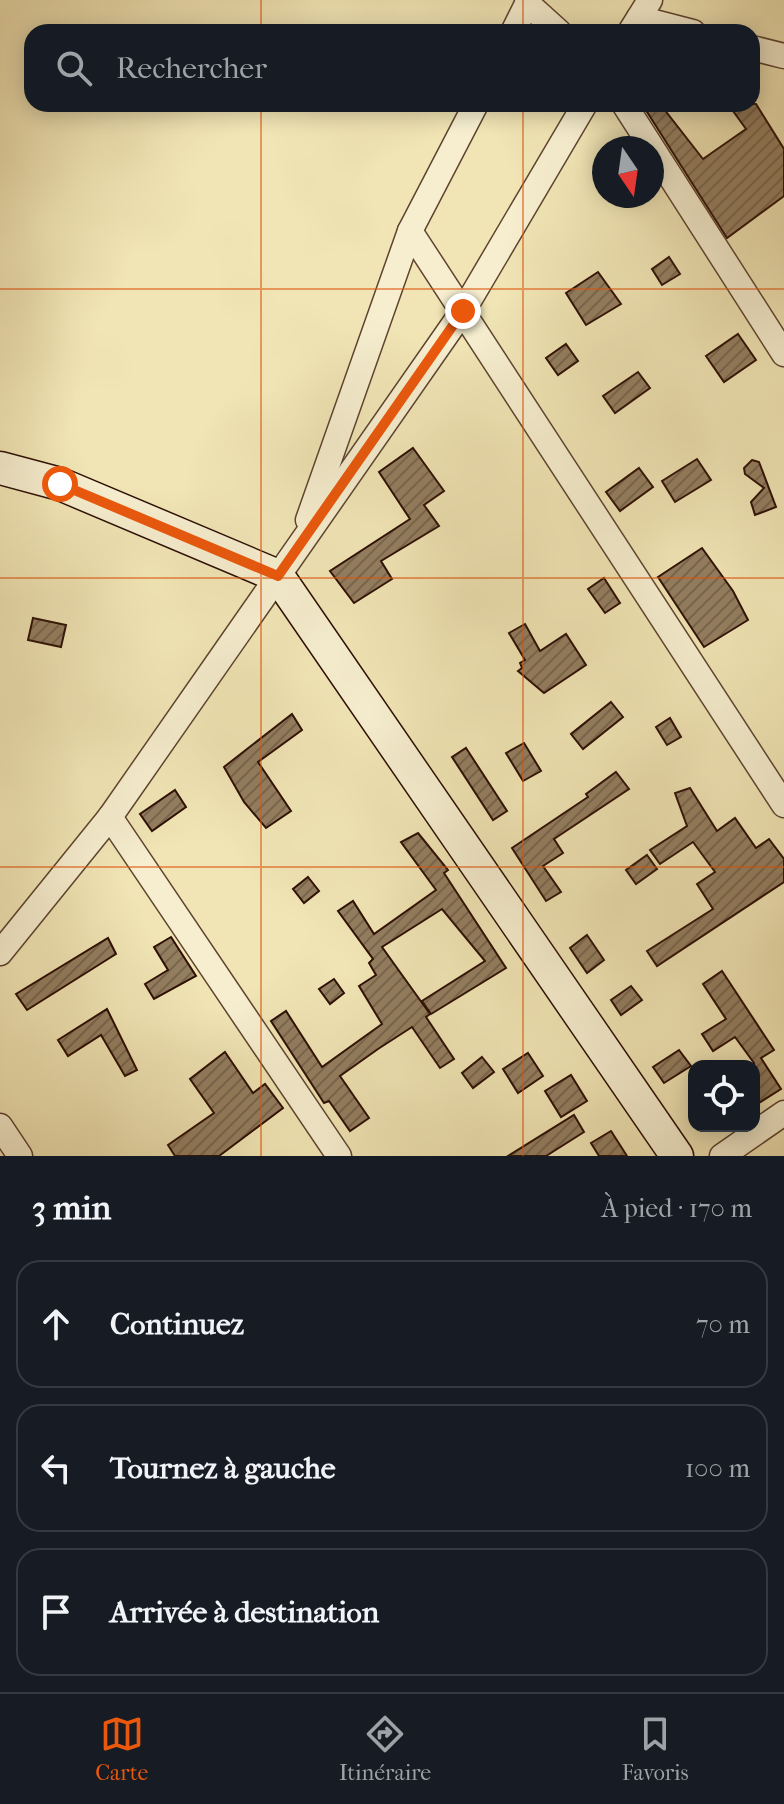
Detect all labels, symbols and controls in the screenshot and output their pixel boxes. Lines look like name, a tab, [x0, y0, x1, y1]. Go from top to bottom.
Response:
search box	[24, 24, 760, 112]
icon: search	[52, 46, 96, 90]
text: Rechercher	[116, 51, 267, 86]
north arrow	[592, 136, 664, 208]
route end	[445, 293, 481, 329]
route start	[42, 466, 78, 502]
map controls	[688, 1060, 760, 1132]
button: locate	[688, 1060, 760, 1132]
text: 3 min	[32, 1188, 111, 1228]
text: À pied · 170 m	[601, 1193, 752, 1224]
icon: ahead	[34, 1302, 78, 1346]
text: Continuez	[110, 1307, 244, 1342]
text: 70 m	[696, 1309, 750, 1340]
icon: left	[34, 1446, 78, 1490]
text: Tournez à gauche	[110, 1451, 336, 1486]
text: 100 m	[685, 1453, 750, 1484]
icon: arrive	[34, 1590, 78, 1634]
text: Arrivée à destination	[110, 1595, 379, 1630]
tab: Carte	[95, 1712, 148, 1786]
tab: Itinéraire	[339, 1712, 431, 1786]
tab: Favoris	[622, 1712, 689, 1786]

